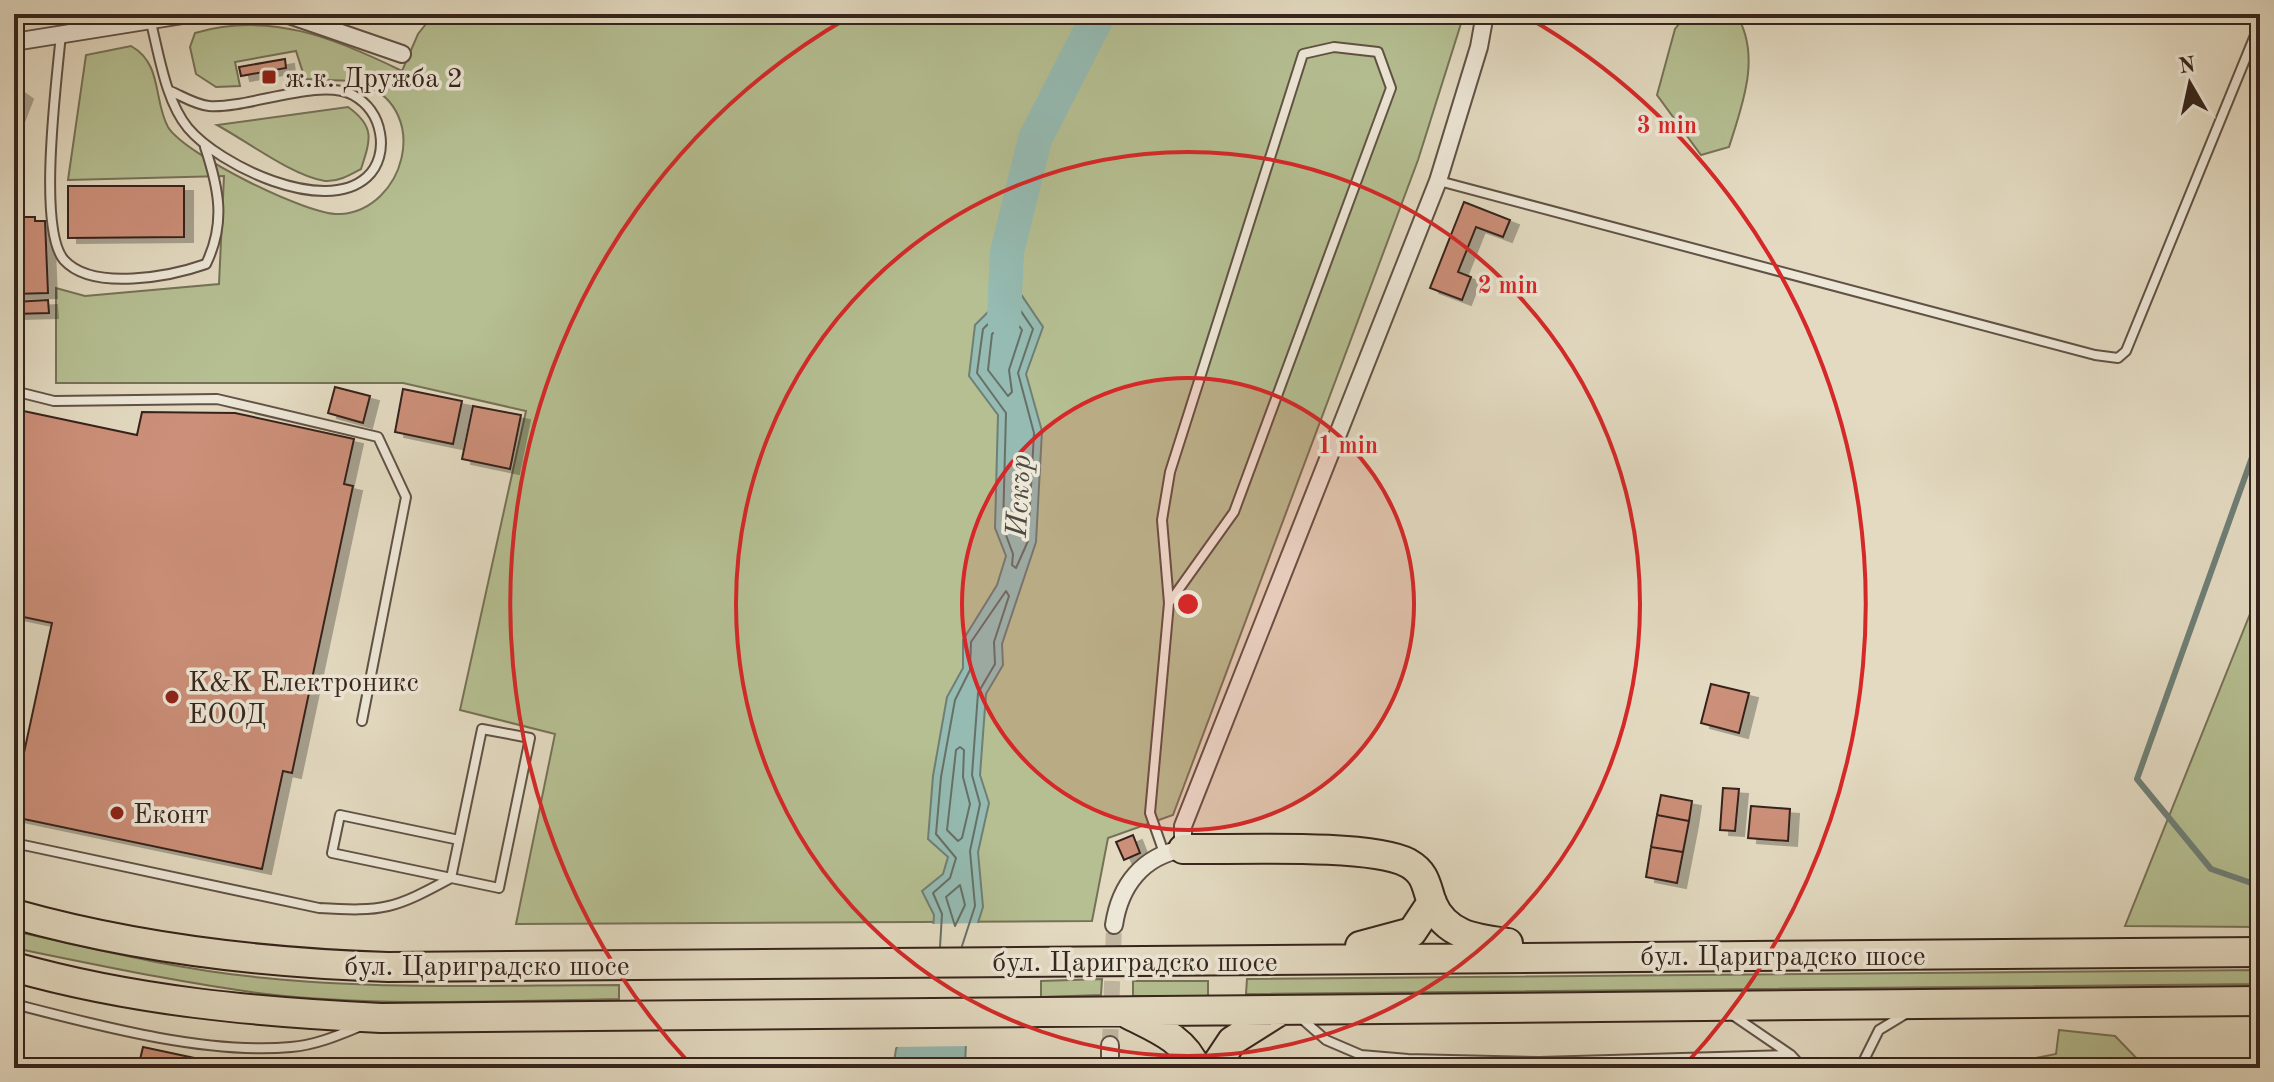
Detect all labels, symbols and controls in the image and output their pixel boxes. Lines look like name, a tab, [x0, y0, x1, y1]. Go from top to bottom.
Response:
north arrow	[2150, 44, 2230, 124]
text: N	[2177, 54, 2197, 78]
place label: ж.к. Дружба 2	[285, 66, 463, 94]
marker: ж.к. Дружба 2	[260, 68, 278, 86]
text: 3 min	[1637, 115, 1697, 139]
text: 2 min	[1478, 275, 1538, 299]
text: 1 min	[1318, 435, 1378, 459]
water label: Искър	[1003, 454, 1037, 539]
centre of rings	[1174, 590, 1202, 618]
place label: K&K Електроникс ЕООД	[188, 670, 419, 730]
marker: K&K Електроникс ЕООД	[163, 688, 181, 706]
place label: Еконт	[133, 802, 209, 830]
marker: Еконт	[108, 804, 126, 822]
street label: бул. Цариградско шосе	[1640, 944, 1926, 972]
street label: бул. Цариградско шосе	[992, 950, 1278, 978]
street label: бул. Цариградско шосе	[344, 954, 630, 982]

